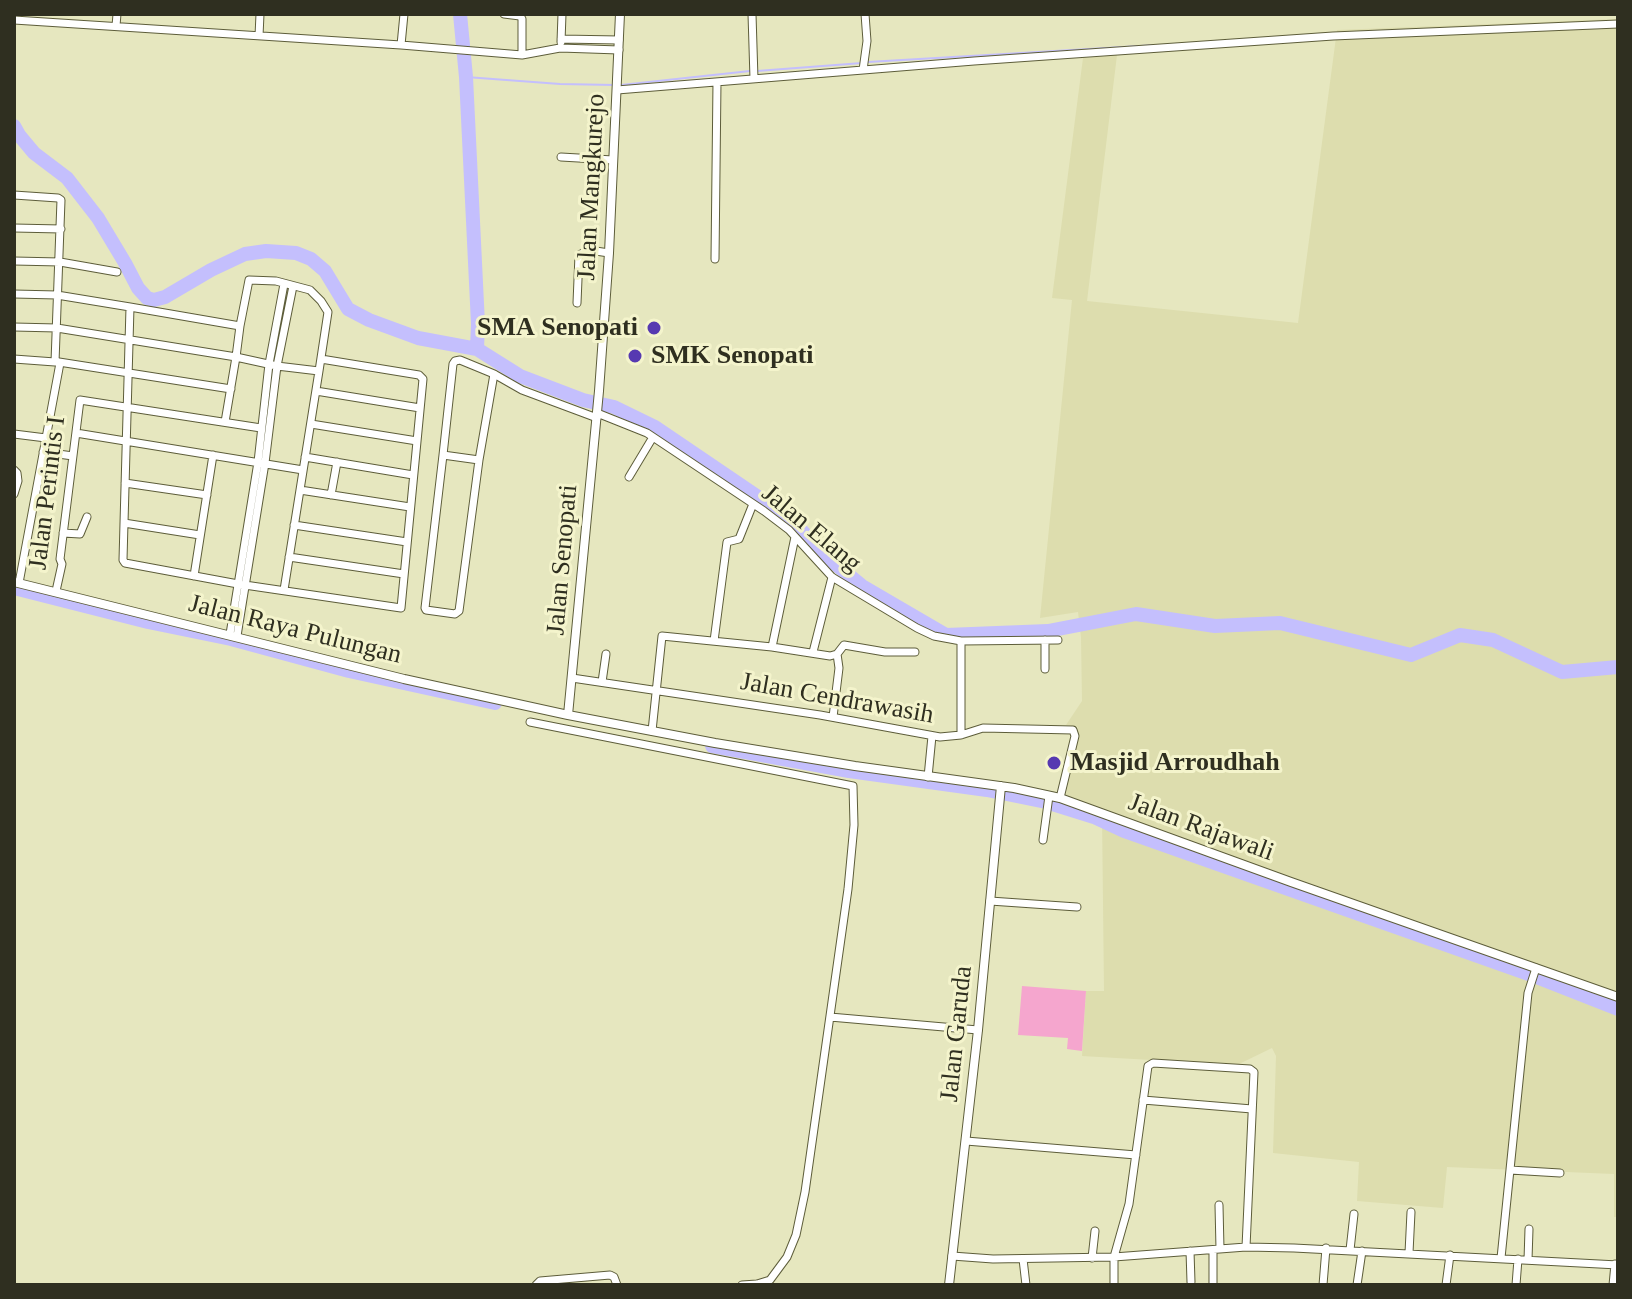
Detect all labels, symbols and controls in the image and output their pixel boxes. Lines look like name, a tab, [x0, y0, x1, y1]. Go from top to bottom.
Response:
street label: Jalan Mangkurejo	[572, 93, 612, 281]
place label: SMA Senopati	[477, 312, 638, 344]
marker: SMA Senopati	[645, 319, 663, 337]
place label: SMK Senopati	[651, 340, 814, 372]
marker: SMK Senopati	[626, 347, 644, 365]
street label: Jalan Perintis I	[23, 414, 73, 572]
street label: Jalan Elang	[755, 478, 867, 580]
street label: Jalan Senopati	[541, 483, 585, 637]
street label: Jalan Raya Pulungan	[185, 588, 405, 672]
street label: Jalan Cendrawasih	[738, 667, 936, 731]
place label: Masjid Arroudhah	[1070, 747, 1280, 779]
marker: Masjid Arroudhah	[1045, 754, 1063, 772]
street label: Jalan Rajawali	[1124, 787, 1278, 869]
street label: Jalan Garuda	[934, 965, 980, 1103]

